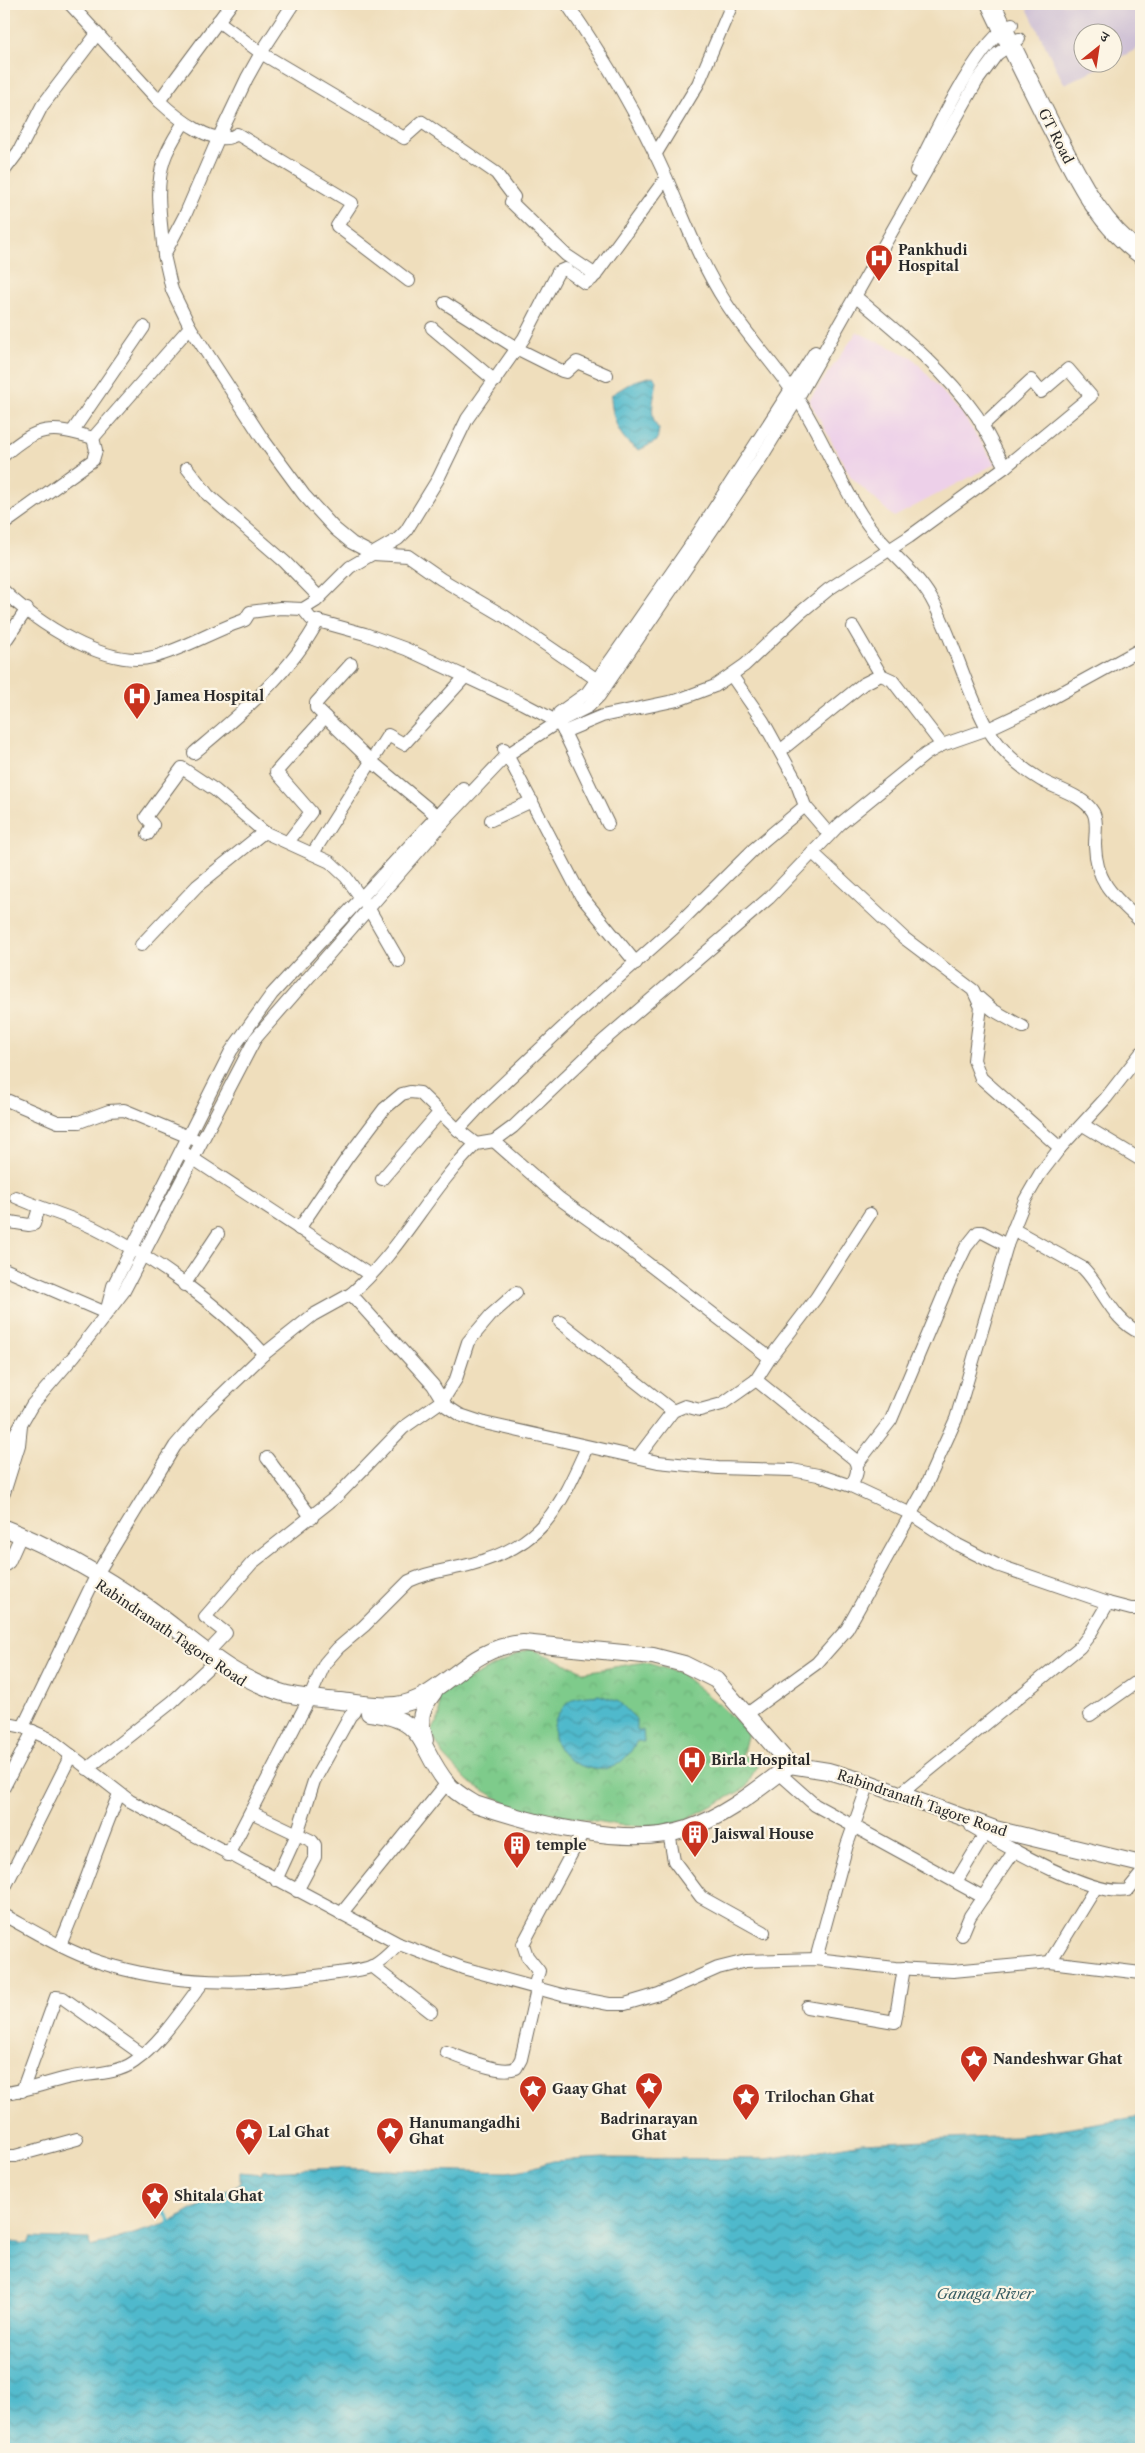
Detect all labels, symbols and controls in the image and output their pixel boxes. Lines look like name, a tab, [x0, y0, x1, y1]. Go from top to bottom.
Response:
north arrow	[1072, 22, 1122, 72]
text: उ	[1096, 27, 1113, 47]
street label: GT Road	[1034, 105, 1078, 167]
place label: Pankhudi Hospital	[898, 241, 967, 275]
hospital icon: Pankhudi Hospital	[864, 243, 894, 282]
hospital icon: Jamea Hospital	[122, 681, 152, 720]
place label: Jamea Hospital	[153, 687, 264, 705]
street label: Rabindranath Tagore Road	[92, 1576, 250, 1691]
hospital icon: Birla Hospital	[677, 1745, 707, 1784]
place label: Birla Hospital	[711, 1751, 811, 1769]
street label: Rabindranath Tagore Road	[835, 1765, 1010, 1841]
building icon: Jaiswal House	[680, 1819, 710, 1858]
place label: Jaiswal House	[711, 1825, 814, 1843]
building icon: temple	[502, 1830, 532, 1869]
place label: temple	[536, 1836, 587, 1854]
place icon: Nandeshwar Ghat	[959, 2044, 989, 2083]
place label: Nandeshwar Ghat	[993, 2050, 1123, 2068]
place icon: Badrinarayan Ghat	[634, 2071, 664, 2110]
place icon: Gaay Ghat	[518, 2074, 548, 2113]
place label: Gaay Ghat	[552, 2080, 627, 2098]
place icon: Trilochan Ghat	[731, 2082, 761, 2121]
place label: Trilochan Ghat	[765, 2088, 875, 2106]
place label: Badrinarayan Ghat	[600, 2110, 698, 2144]
place label: Hanumangadhi Ghat	[409, 2114, 520, 2148]
place icon: Hanumangadhi Ghat	[375, 2116, 405, 2155]
place icon: Lal Ghat	[234, 2117, 264, 2156]
place label: Lal Ghat	[268, 2123, 330, 2141]
place icon: Shitala Ghat	[140, 2181, 170, 2220]
place label: Shitala Ghat	[174, 2187, 263, 2205]
water label: Ganaga River	[936, 2284, 1035, 2303]

